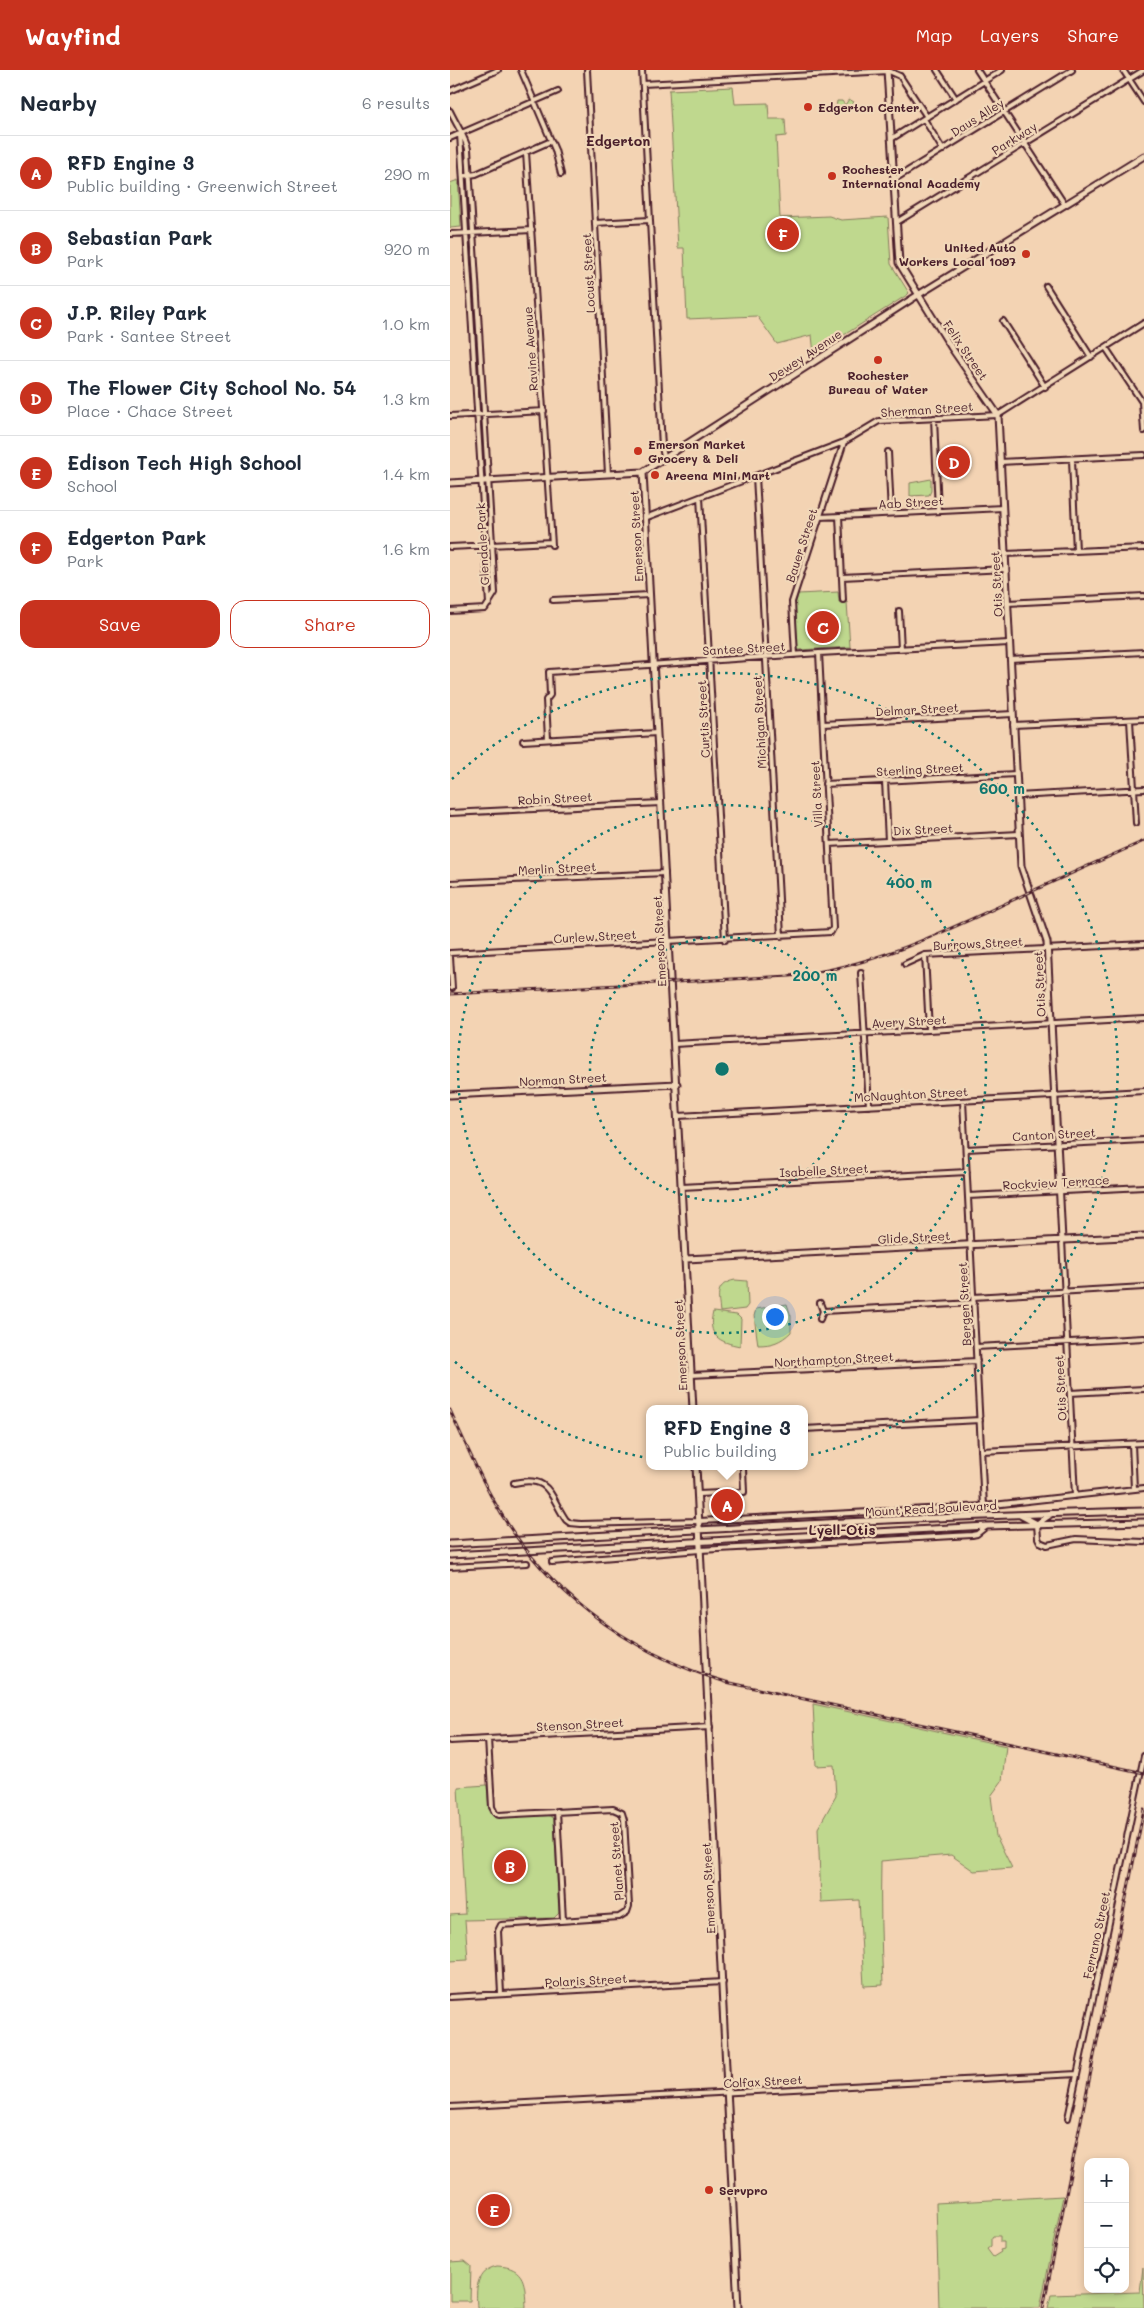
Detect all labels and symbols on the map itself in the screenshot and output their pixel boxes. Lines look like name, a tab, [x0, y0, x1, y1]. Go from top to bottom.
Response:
street label: Daus Alley	[947, 94, 1007, 140]
place label: Edgerton Center	[818, 99, 919, 115]
marker: Edgerton Center	[802, 101, 814, 113]
street label: Parkway	[988, 118, 1040, 158]
district label: Edgerton	[586, 131, 650, 150]
place label: Rochester International Academy	[842, 161, 981, 191]
marker: Rochester International Academy	[826, 170, 838, 182]
pin: F	[767, 215, 799, 253]
street label: Locust Street	[578, 233, 598, 313]
place label: United Auto Workers Local 1097	[899, 239, 1016, 269]
marker: United Auto Workers Local 1097	[1020, 248, 1032, 260]
street label: Ravine Avenue	[519, 306, 541, 392]
street label: Felix Street	[940, 317, 992, 383]
street label: Dewey Avenue	[765, 325, 845, 385]
marker: Rochester Bureau of Water	[872, 354, 884, 366]
place label: Rochester Bureau of Water	[828, 367, 928, 397]
street label: Sherman Street	[880, 398, 974, 420]
place label: Emerson Market Grocery & Deli	[648, 436, 745, 466]
pin: D	[938, 443, 970, 481]
marker: Emerson Market Grocery & Deli	[632, 445, 644, 457]
place label: Areena Mini Mart	[665, 467, 770, 483]
marker: Areena Mini Mart	[649, 469, 661, 481]
street label: Emerson Street	[626, 490, 646, 582]
street label: Aab Street	[878, 492, 944, 512]
street label: Glendale Park	[472, 502, 492, 586]
street label: Bauer Street	[781, 506, 821, 584]
street label: Otis Street	[986, 550, 1006, 618]
pin: C	[807, 608, 839, 646]
street label: Santee Street	[702, 638, 786, 658]
street label: Michigan Street	[749, 675, 769, 769]
street label: Curtis Street	[693, 680, 713, 758]
street label: Delmar Street	[875, 699, 959, 719]
street label: Sterling Street	[876, 759, 964, 779]
street label: Villa Street	[806, 760, 826, 828]
text: 600 m	[979, 778, 1025, 798]
street label: Robin Street	[517, 788, 593, 808]
street label: Dix Street	[893, 819, 953, 839]
street label: Merlin Street	[517, 858, 597, 878]
text: 400 m	[886, 872, 932, 892]
street label: Emerson Street	[649, 895, 669, 987]
street label: Curlew Street	[553, 926, 637, 946]
street label: Burrows Street	[932, 933, 1024, 953]
street label: Otis Street	[1029, 950, 1049, 1018]
text: 200 m	[793, 965, 838, 985]
street label: Avery Street	[871, 1011, 947, 1031]
centre of rings	[713, 1060, 731, 1078]
street label: Norman Street	[519, 1069, 607, 1089]
street label: McNaughton Street	[853, 1083, 969, 1105]
street label: Canton Street	[1012, 1124, 1096, 1144]
street label: Isabelle Street	[779, 1160, 869, 1180]
street label: Rockview Terrace	[1002, 1171, 1110, 1193]
street label: Glide Street	[877, 1227, 951, 1247]
street label: Bergen Street	[954, 1262, 974, 1346]
street label: Emerson Street	[670, 1299, 690, 1391]
your location	[762, 1304, 788, 1330]
street label: Northampton Street	[774, 1348, 894, 1370]
street label: Otis Street	[1050, 1354, 1070, 1422]
pin: A	[711, 1486, 743, 1524]
street label: Mount Read Boulevard	[865, 1497, 998, 1519]
district label: Lyell-Otis	[809, 1520, 875, 1539]
street label: Stenson Street	[536, 1714, 624, 1734]
street label: Planet Street	[605, 1821, 627, 1901]
street label: Emerson Street	[698, 1842, 718, 1934]
pin: B	[494, 1847, 526, 1885]
street label: Ferrano Street	[1079, 1890, 1113, 1980]
street label: Polaris Street	[544, 1970, 628, 1990]
street label: Colfax Street	[723, 2071, 803, 2091]
place label: Servpro	[719, 2182, 768, 2198]
marker: Servpro	[703, 2184, 715, 2196]
pin: E	[478, 2191, 510, 2229]

